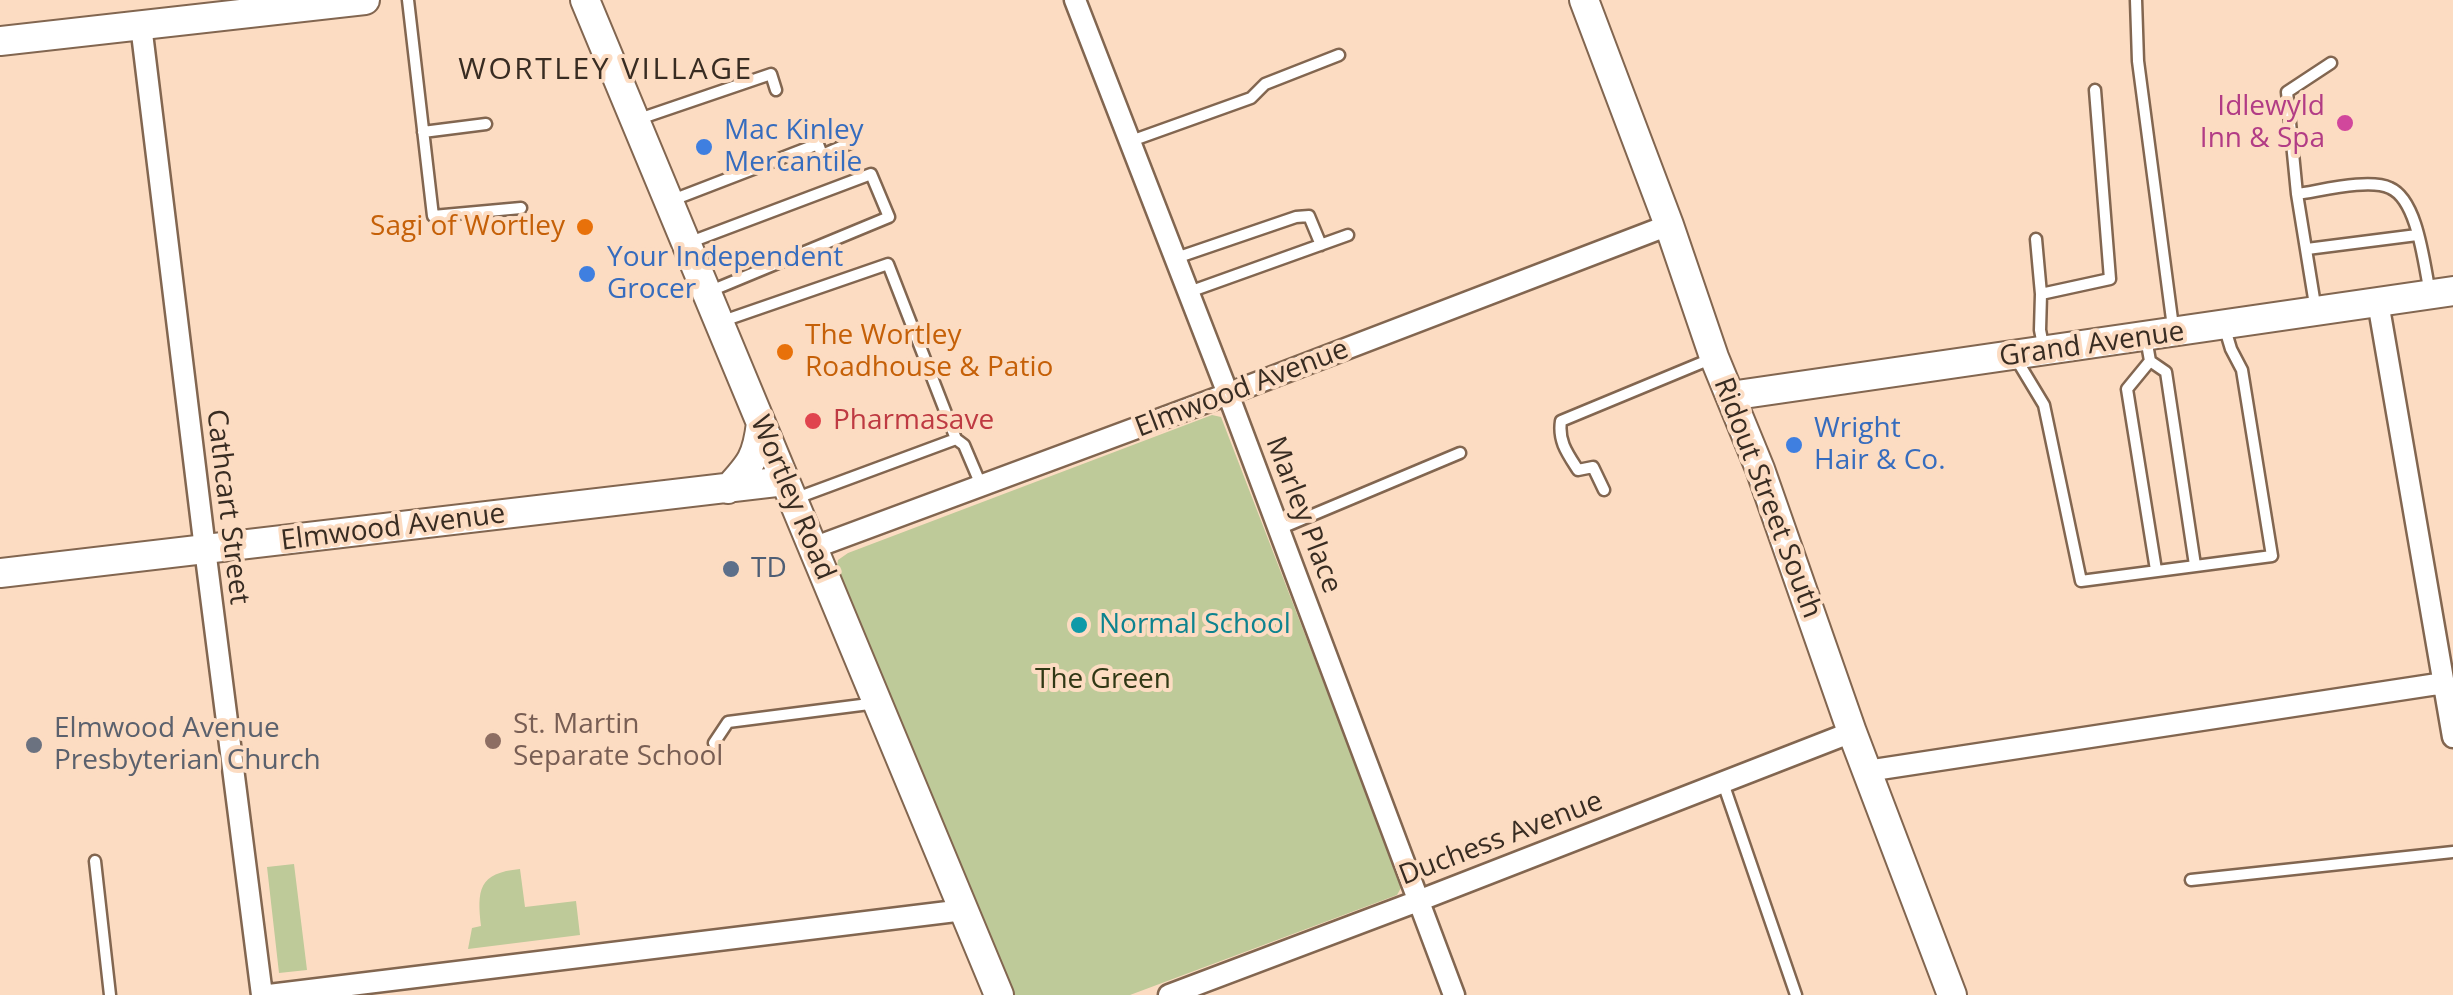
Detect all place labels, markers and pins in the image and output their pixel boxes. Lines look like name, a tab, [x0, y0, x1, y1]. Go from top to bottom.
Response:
place label: Idlewyld Inn & Spa	[2200, 90, 2325, 156]
marker: Idlewyld Inn & Spa	[2334, 112, 2356, 134]
place label: Mac Kinley Mercantile	[724, 114, 864, 180]
marker: Mac Kinley Mercantile	[693, 136, 715, 158]
place label: Sagi of Wortley	[370, 210, 565, 244]
marker: Sagi of Wortley	[574, 216, 596, 238]
place label: Your Independent Grocer	[607, 241, 843, 307]
marker: Your Independent Grocer	[576, 263, 598, 285]
place label: The Wortley Roadhouse & Patio	[805, 319, 1053, 385]
marker: The Wortley Roadhouse & Patio	[774, 341, 796, 363]
place label: Pharmasave	[833, 404, 994, 438]
marker: Pharmasave	[802, 410, 824, 432]
place label: Wright Hair & Co.	[1814, 412, 1945, 478]
marker: Wright Hair & Co.	[1783, 434, 1805, 456]
place label: TD	[751, 552, 787, 586]
marker: TD	[720, 558, 742, 580]
place label: Normal School	[1099, 608, 1291, 642]
marker: Normal School	[1068, 614, 1090, 636]
place label: St. Martin Separate School	[513, 708, 723, 774]
place label: Elmwood Avenue Presbyterian Church	[54, 712, 321, 778]
marker: St. Martin Separate School	[482, 730, 504, 752]
marker: Elmwood Avenue Presbyterian Church	[23, 734, 45, 756]

